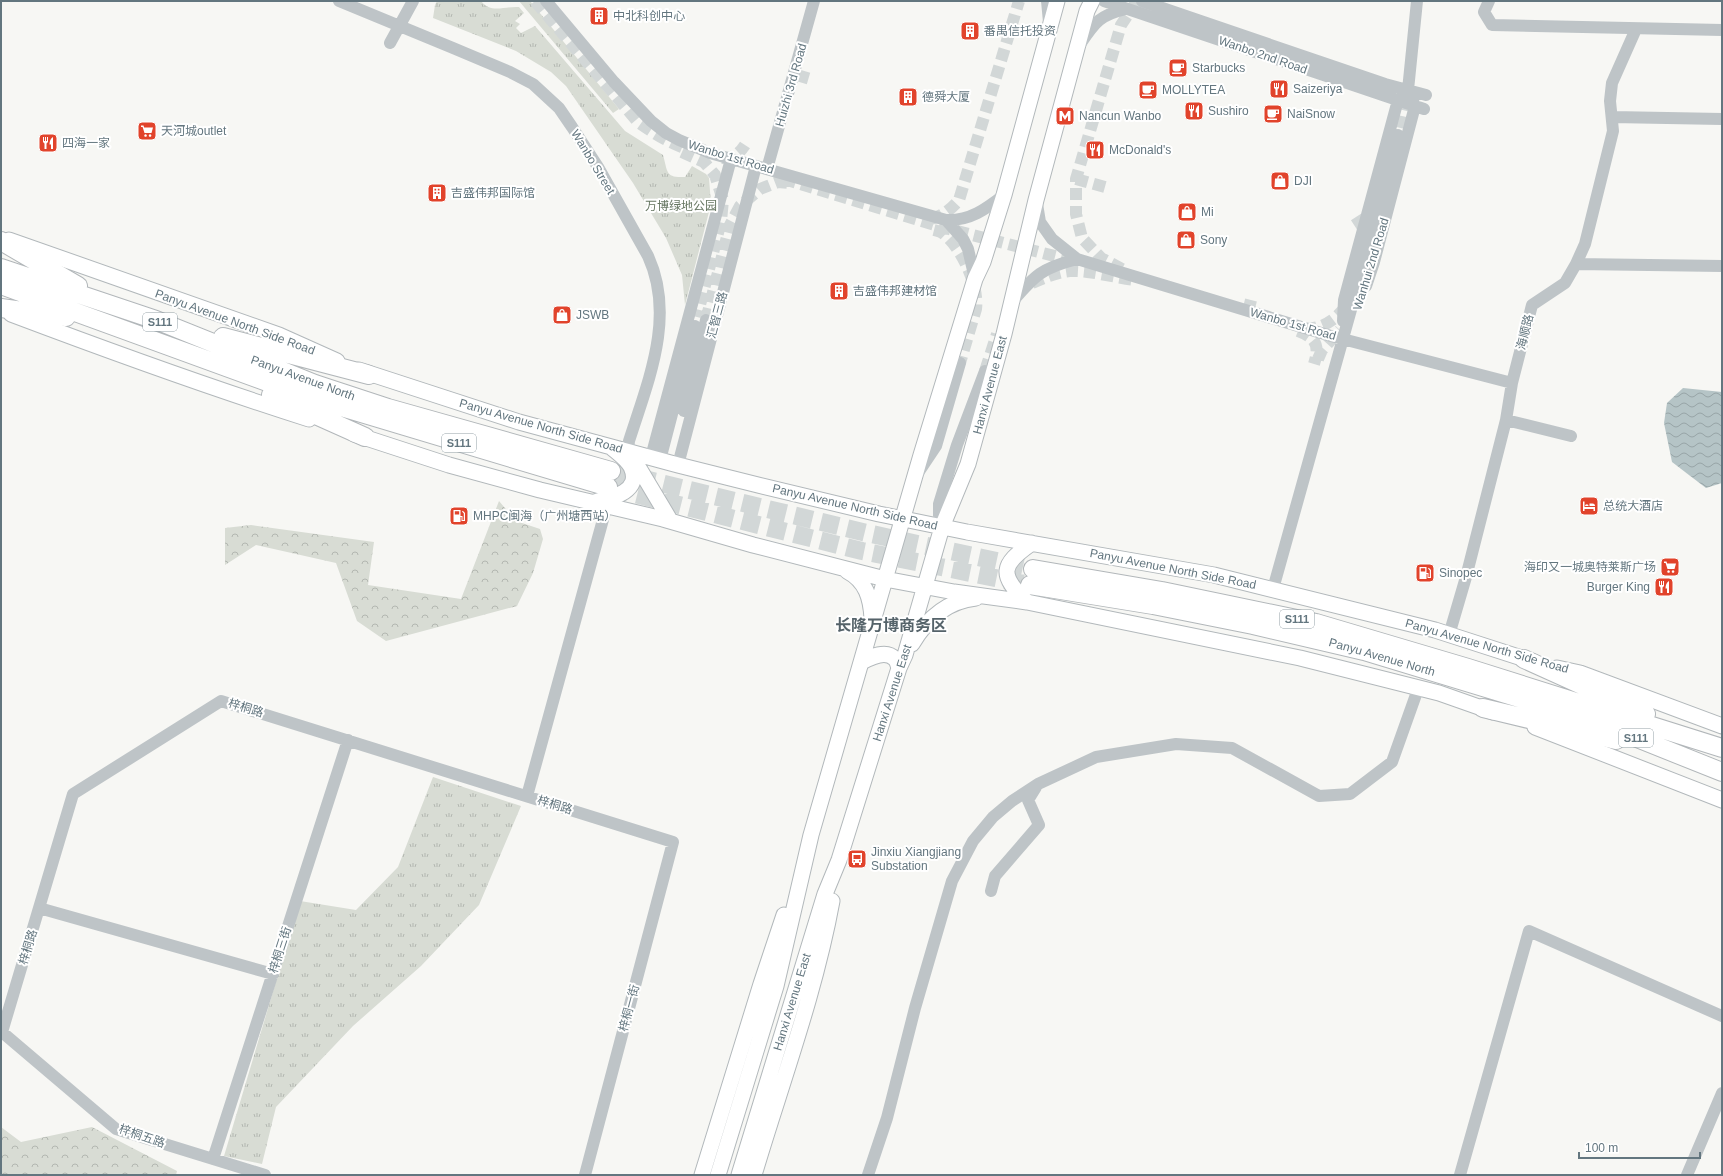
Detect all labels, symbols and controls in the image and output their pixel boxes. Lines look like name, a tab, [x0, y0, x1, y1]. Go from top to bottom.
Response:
building icon: 中北科创中心	[588, 5, 610, 27]
place label: 中北科创中心	[613, 9, 685, 23]
building icon: 番禺信托投资	[959, 20, 981, 42]
place label: 番禺信托投资	[984, 24, 1056, 38]
street label: Wanbo 2nd Road	[1217, 33, 1309, 77]
street label: Huizhi 3rd Road	[772, 42, 810, 128]
cafe icon: Starbucks	[1167, 57, 1189, 79]
place label: Starbucks	[1192, 61, 1245, 75]
restaurant icon: Saizeriya	[1268, 78, 1290, 100]
cafe icon: MOLLYTEA	[1137, 79, 1159, 101]
place label: Saizeriya	[1293, 82, 1343, 96]
place label: MOLLYTEA	[1162, 83, 1225, 97]
building icon: 德舜大厦	[897, 86, 919, 108]
place label: 德舜大厦	[922, 90, 970, 104]
restaurant icon: Sushiro	[1183, 100, 1205, 122]
cafe icon: NaiSnow	[1262, 103, 1284, 125]
place label: Sushiro	[1208, 104, 1249, 118]
metro station icon: Nancun Wanbo	[1054, 105, 1076, 127]
place label: NaiSnow	[1287, 107, 1335, 121]
place label: Nancun Wanbo	[1079, 109, 1162, 123]
supermarket icon: 天河城outlet	[136, 120, 158, 142]
place label: 天河城outlet	[161, 124, 227, 138]
street label: Wanbo Street	[568, 127, 618, 197]
restaurant icon: 四海一家	[37, 132, 59, 154]
place label: 四海一家	[62, 136, 110, 150]
street label: Wanbo 1st Road	[686, 137, 776, 177]
restaurant icon: McDonald's	[1084, 139, 1106, 161]
place label: McDonald's	[1109, 143, 1171, 157]
shop icon: DJI	[1269, 170, 1291, 192]
place label: DJI	[1294, 174, 1312, 188]
building icon: 吉盛伟邦国际馆	[426, 182, 448, 204]
place label: 吉盛伟邦国际馆	[451, 186, 535, 200]
park label: 万博绿地公园	[645, 199, 717, 213]
shop icon: Mi	[1176, 201, 1198, 223]
place label: Mi	[1201, 205, 1214, 219]
street label: Wanhui 2nd Road	[1350, 216, 1392, 312]
shop icon: Sony	[1175, 229, 1197, 251]
place label: Sony	[1200, 233, 1227, 247]
building icon: 吉盛伟邦建材馆	[828, 280, 850, 302]
place label: 吉盛伟邦建材馆	[853, 284, 937, 298]
street label: Panyu Avenue North Side Road	[153, 286, 317, 358]
street label: 汇智三路	[704, 290, 730, 340]
shop icon: JSWB	[551, 304, 573, 326]
street label: Wanbo 1st Road	[1248, 305, 1338, 343]
place label: JSWB	[576, 308, 609, 322]
road number: S111	[143, 313, 177, 331]
street label: 海顺路	[1514, 313, 1536, 351]
street label: Hanxi Avenue East	[970, 334, 1010, 436]
street label: Panyu Avenue North	[249, 353, 357, 403]
street label: Panyu Avenue North Side Road	[458, 396, 624, 456]
road number: S111	[442, 434, 476, 452]
street label: Panyu Avenue North Side Road	[771, 481, 939, 533]
hotel icon: 总统大酒店	[1578, 495, 1600, 517]
place label: 总统大酒店	[1603, 499, 1663, 513]
fuel station icon: MHPC闽海（广州塘西站）	[448, 505, 470, 527]
place label: MHPC闽海（广州塘西站）	[473, 509, 616, 523]
street label: Panyu Avenue North Side Road	[1089, 546, 1257, 592]
supermarket icon: 海印又一城奥特莱斯广场	[1659, 556, 1681, 578]
place label: 海印又一城奥特莱斯广场	[1524, 560, 1656, 574]
fuel station icon: Sinopec	[1414, 562, 1436, 584]
place label: Sinopec	[1439, 566, 1482, 580]
restaurant icon: Burger King	[1653, 576, 1675, 598]
place label: Burger King	[1587, 580, 1650, 594]
road number: S111	[1280, 610, 1314, 628]
district label: 长隆万博商务区	[835, 616, 947, 634]
street label: Panyu Avenue North Side Road	[1404, 616, 1570, 676]
street label: Panyu Avenue North	[1327, 635, 1437, 679]
street label: Hanxi Avenue East	[870, 642, 914, 743]
street label: 梓桐路	[227, 696, 265, 720]
road number: S111	[1619, 729, 1653, 747]
street label: 梓桐路	[536, 793, 574, 817]
place label: Jinxiu Xiangjiang Substation	[871, 845, 961, 873]
bus stop icon: Jinxiu Xiangjiang Substation	[846, 848, 868, 870]
street label: 梓桐三街	[266, 925, 294, 975]
street label: 梓桐路	[16, 928, 40, 966]
street label: Hanxi Avenue East	[771, 951, 814, 1052]
street label: 梓桐一街	[616, 983, 642, 1033]
street label: 梓桐五路	[117, 1122, 167, 1150]
scale bar	[1579, 1134, 1700, 1160]
text: 100 m	[1585, 1141, 1618, 1155]

